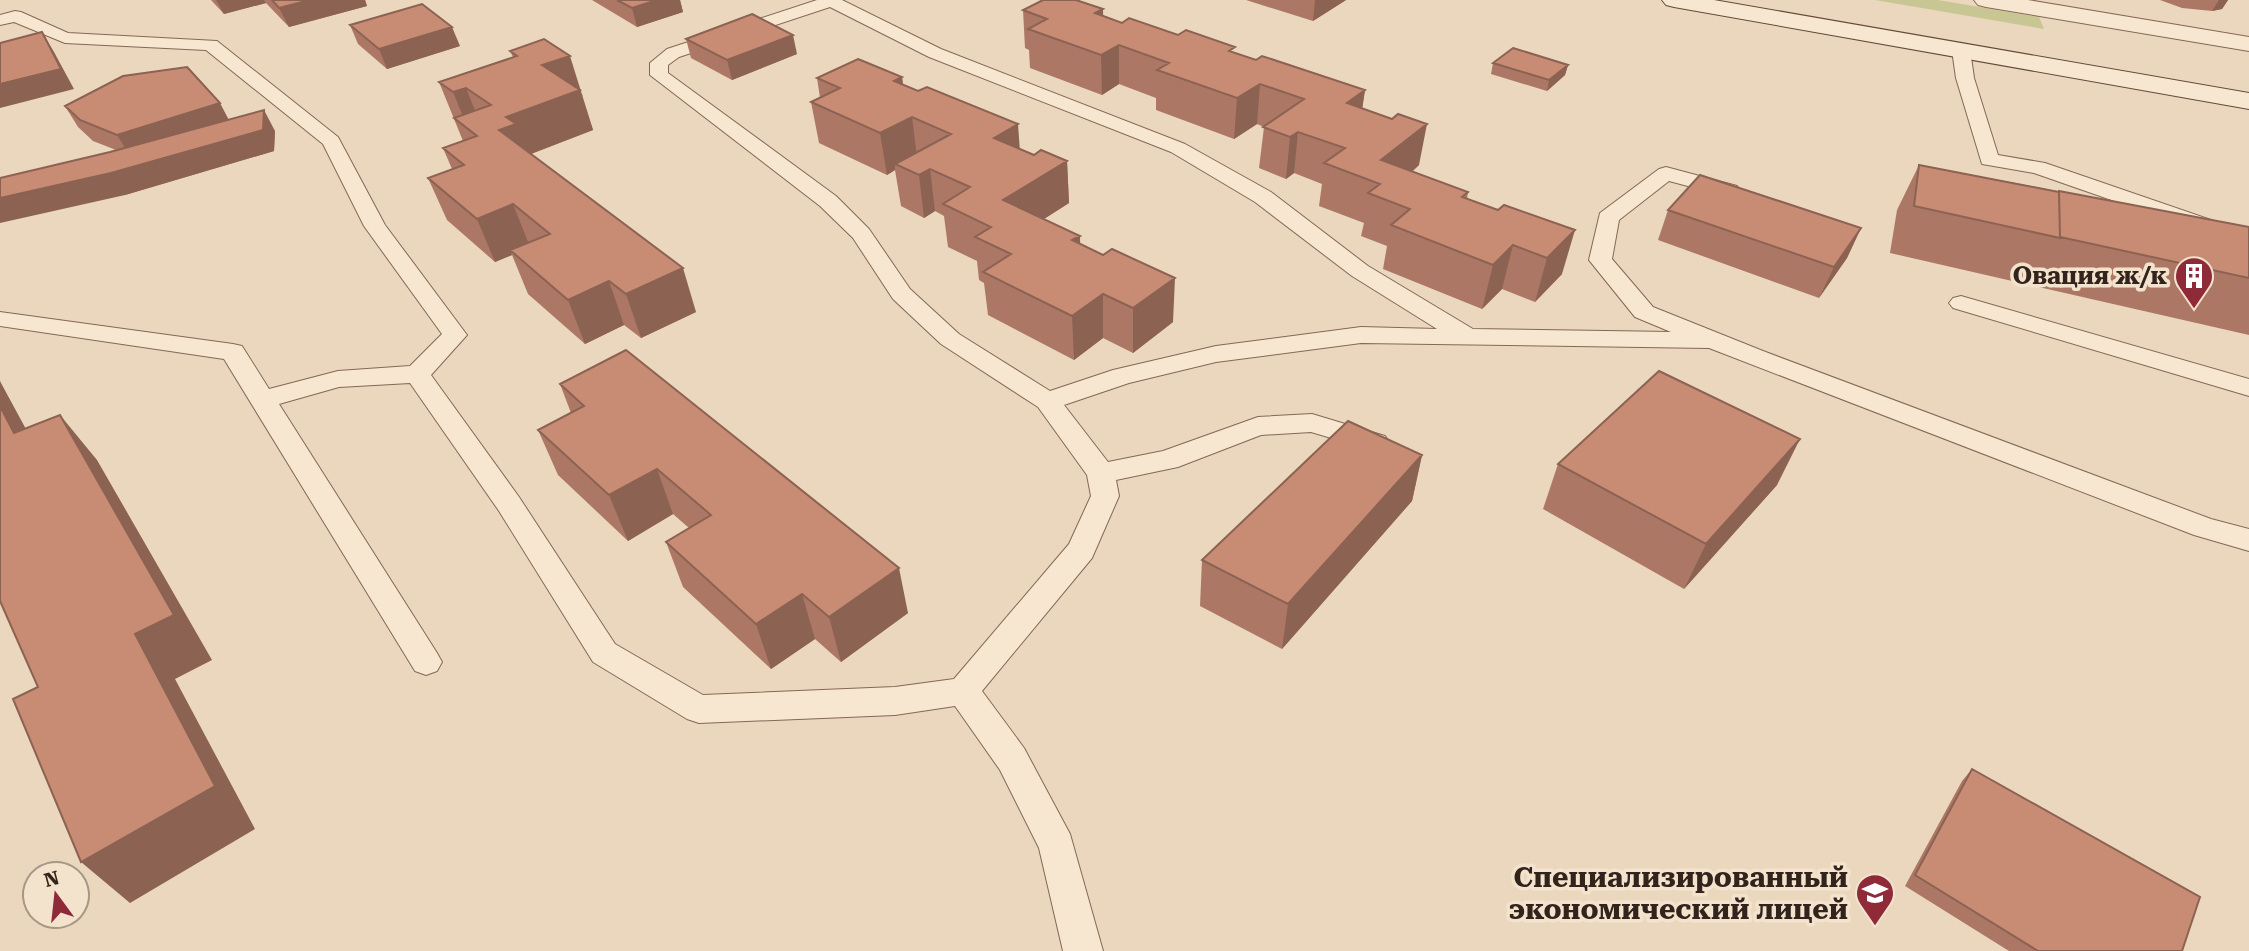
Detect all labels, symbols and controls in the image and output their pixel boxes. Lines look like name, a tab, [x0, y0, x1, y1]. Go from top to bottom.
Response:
building icon: Овация ж/к	[2173, 255, 2215, 310]
place label: Овация ж/к	[2013, 262, 2167, 290]
north arrow	[21, 860, 91, 930]
place label: Специализированный экономический лицей	[1509, 861, 1848, 926]
text: N	[42, 866, 62, 892]
school or university icon: Специализированный экономический лицей	[1854, 872, 1896, 927]

